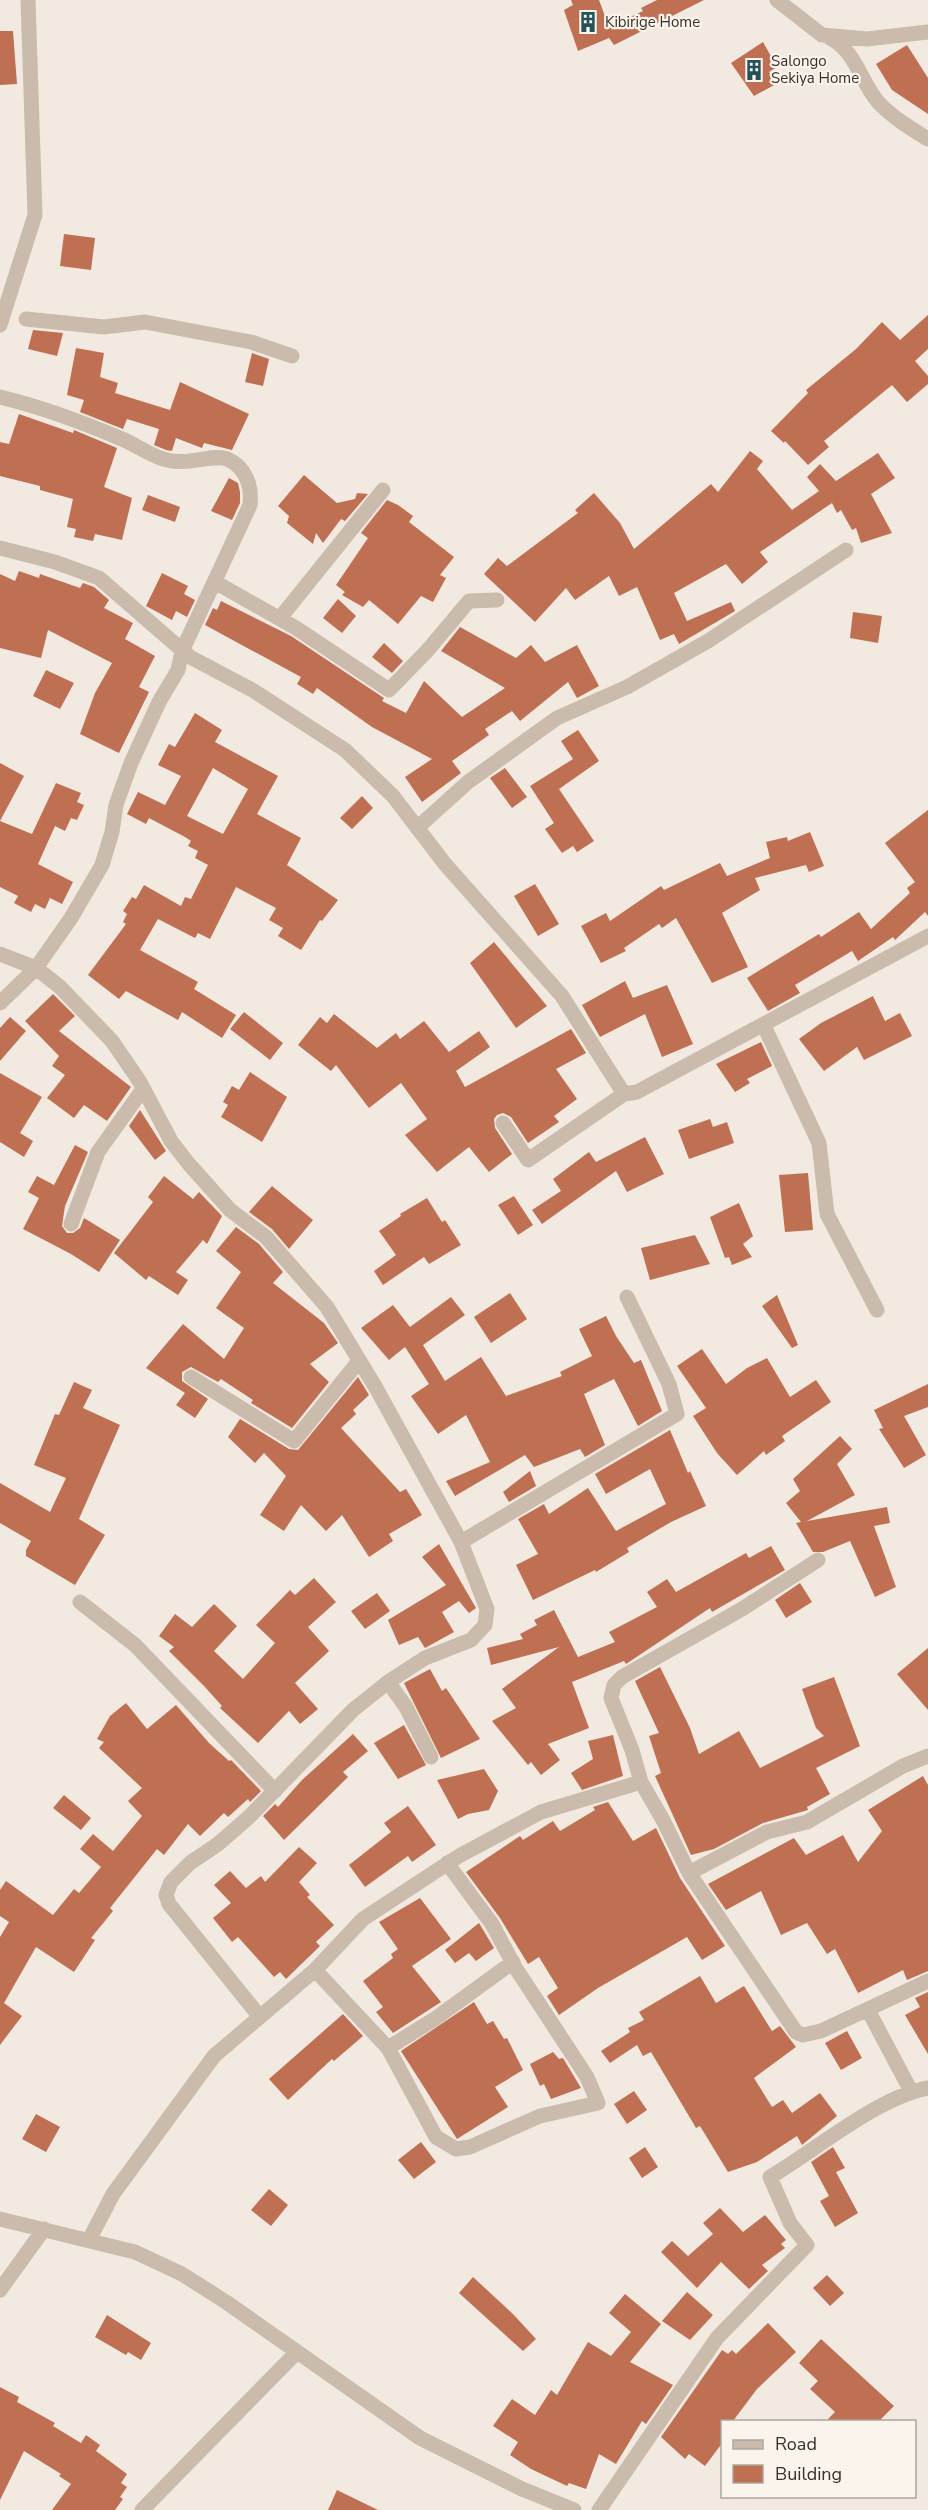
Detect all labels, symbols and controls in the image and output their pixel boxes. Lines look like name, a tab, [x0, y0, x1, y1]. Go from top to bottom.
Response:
building icon: Kibirige Home	[576, 10, 600, 34]
place label: Kibirige Home	[605, 12, 700, 32]
place label: Salongo Sekiya Home	[771, 51, 859, 88]
building icon: Salongo Sekiya Home	[742, 58, 766, 82]
legend	[721, 2420, 916, 2498]
text: Road	[775, 2432, 817, 2456]
text: Building	[775, 2462, 842, 2486]

